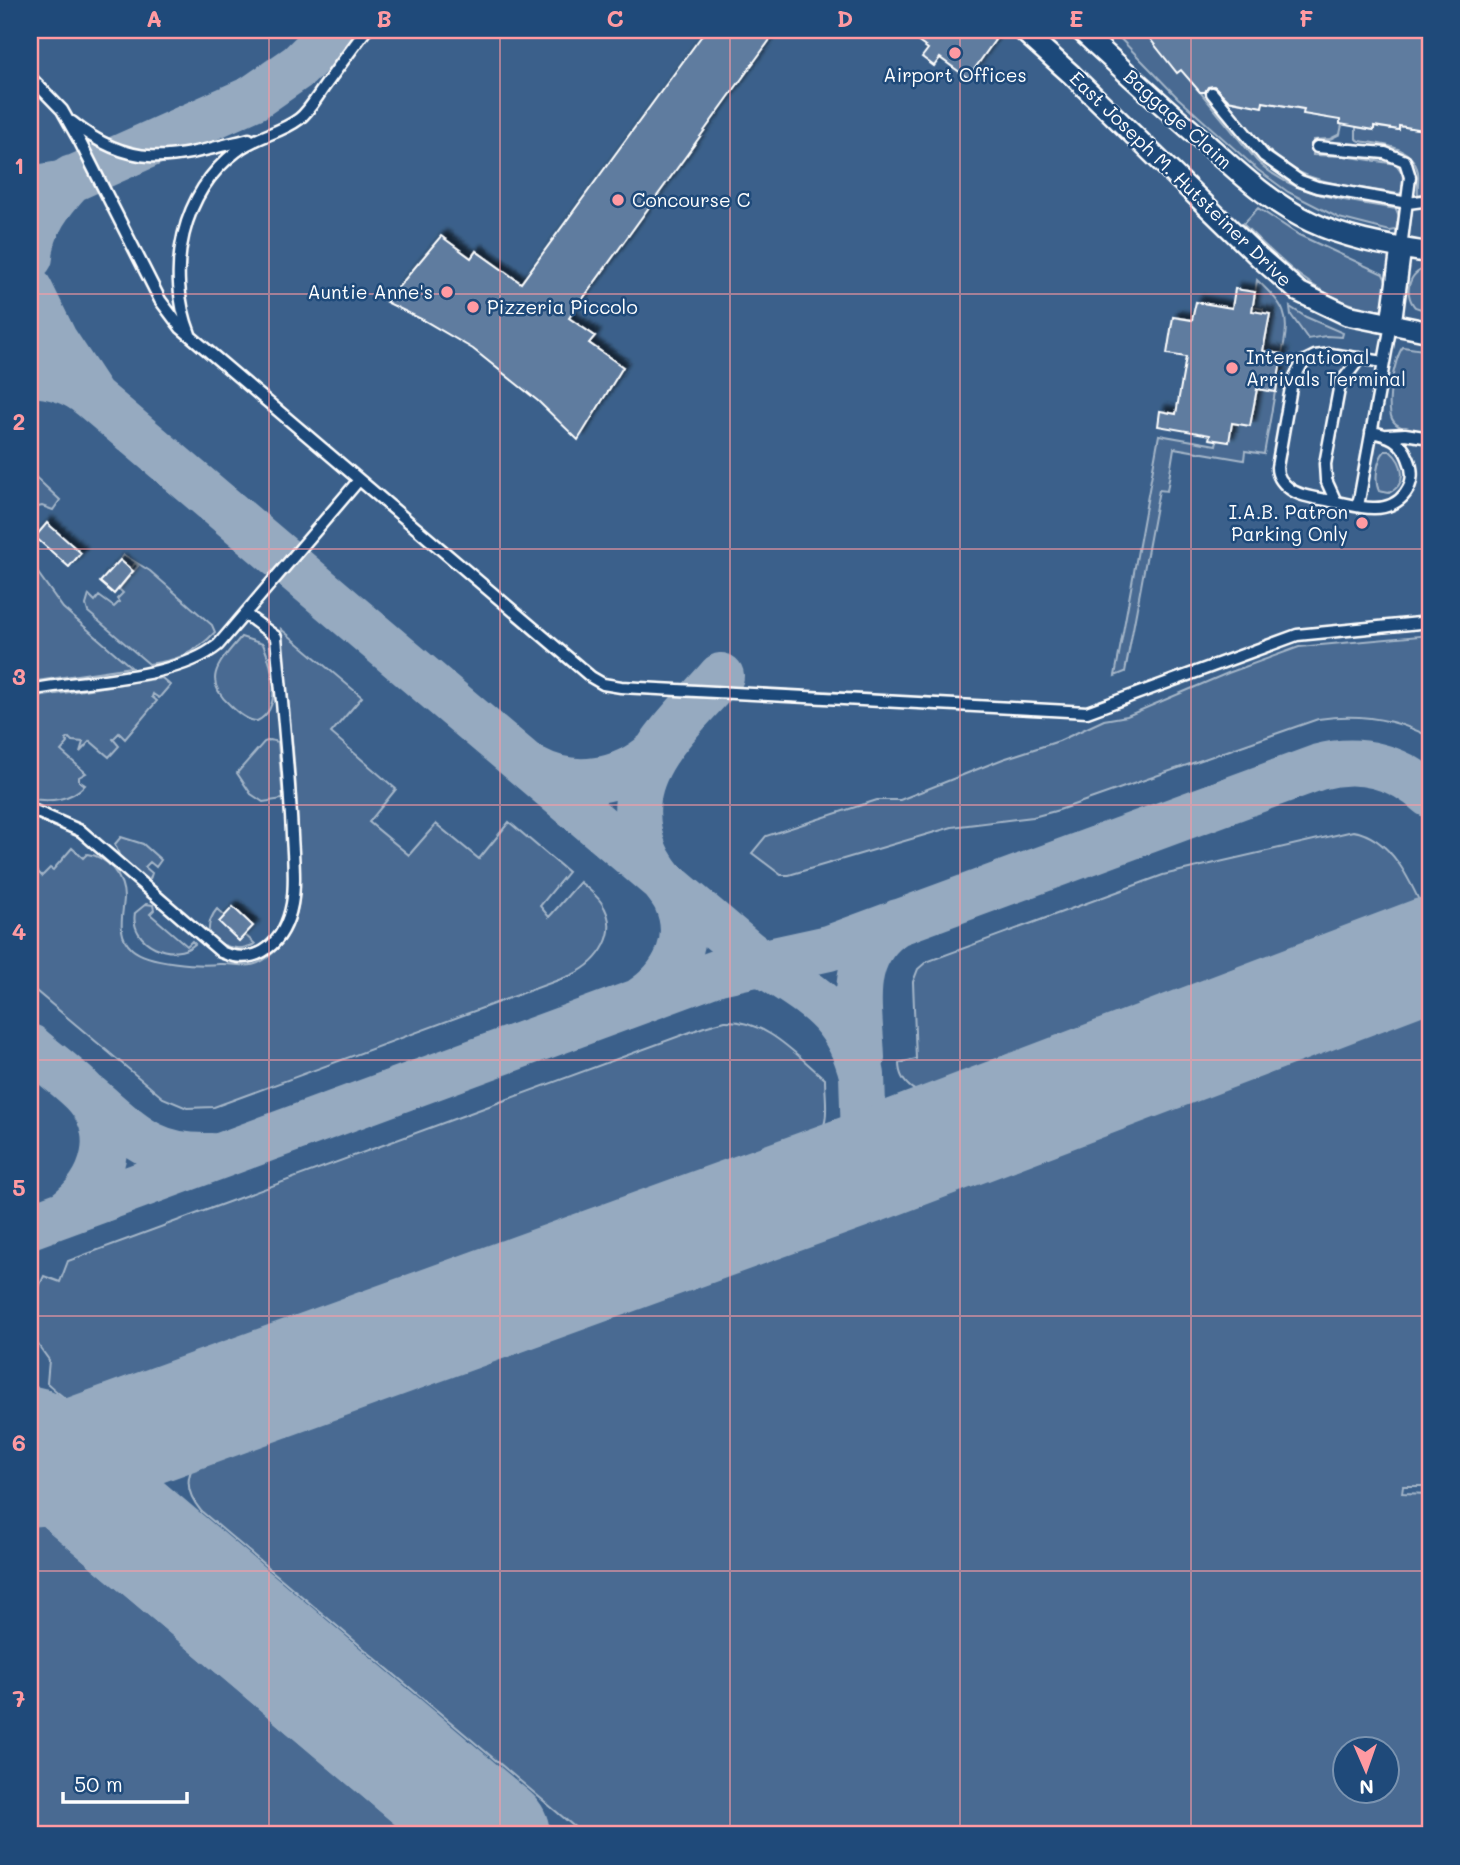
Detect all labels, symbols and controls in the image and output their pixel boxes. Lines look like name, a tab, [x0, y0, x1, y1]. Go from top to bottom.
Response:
text: A	[146, 3, 162, 33]
text: B	[376, 3, 392, 33]
text: C	[606, 3, 624, 33]
text: D	[837, 3, 853, 33]
text: E	[1069, 3, 1083, 33]
text: F	[1299, 3, 1313, 33]
marker: Airport Offices	[947, 45, 963, 61]
place label: Airport Offices	[883, 62, 1027, 87]
street label: Baggage Claim	[1119, 63, 1238, 174]
street label: East Joseph M. Hutsteiner Drive	[1065, 65, 1298, 292]
text: 1	[14, 150, 24, 180]
place label: Concourse C	[632, 187, 750, 212]
marker: Concourse C	[610, 192, 626, 208]
place label: Auntie Anne's	[308, 279, 433, 304]
marker: Auntie Anne's	[439, 284, 455, 300]
place label: Pizzeria Piccolo	[487, 294, 638, 319]
marker: Pizzeria Piccolo	[465, 299, 481, 315]
place label: International Arrivals Terminal	[1246, 344, 1406, 391]
marker: International Arrivals Terminal	[1224, 360, 1240, 376]
text: 2	[13, 406, 25, 436]
place label: I.A.B. Patron Parking Only	[1229, 499, 1348, 546]
marker: I.A.B. Patron Parking Only	[1354, 515, 1370, 531]
text: 3	[12, 661, 26, 691]
text: 4	[12, 916, 26, 946]
text: 5	[12, 1172, 26, 1202]
text: 6	[12, 1427, 26, 1457]
text: 7	[13, 1683, 26, 1713]
north arrow	[1330, 1736, 1400, 1806]
scale bar	[63, 1760, 187, 1804]
text: 50 m	[74, 1770, 123, 1797]
text: N	[1359, 1775, 1374, 1800]

